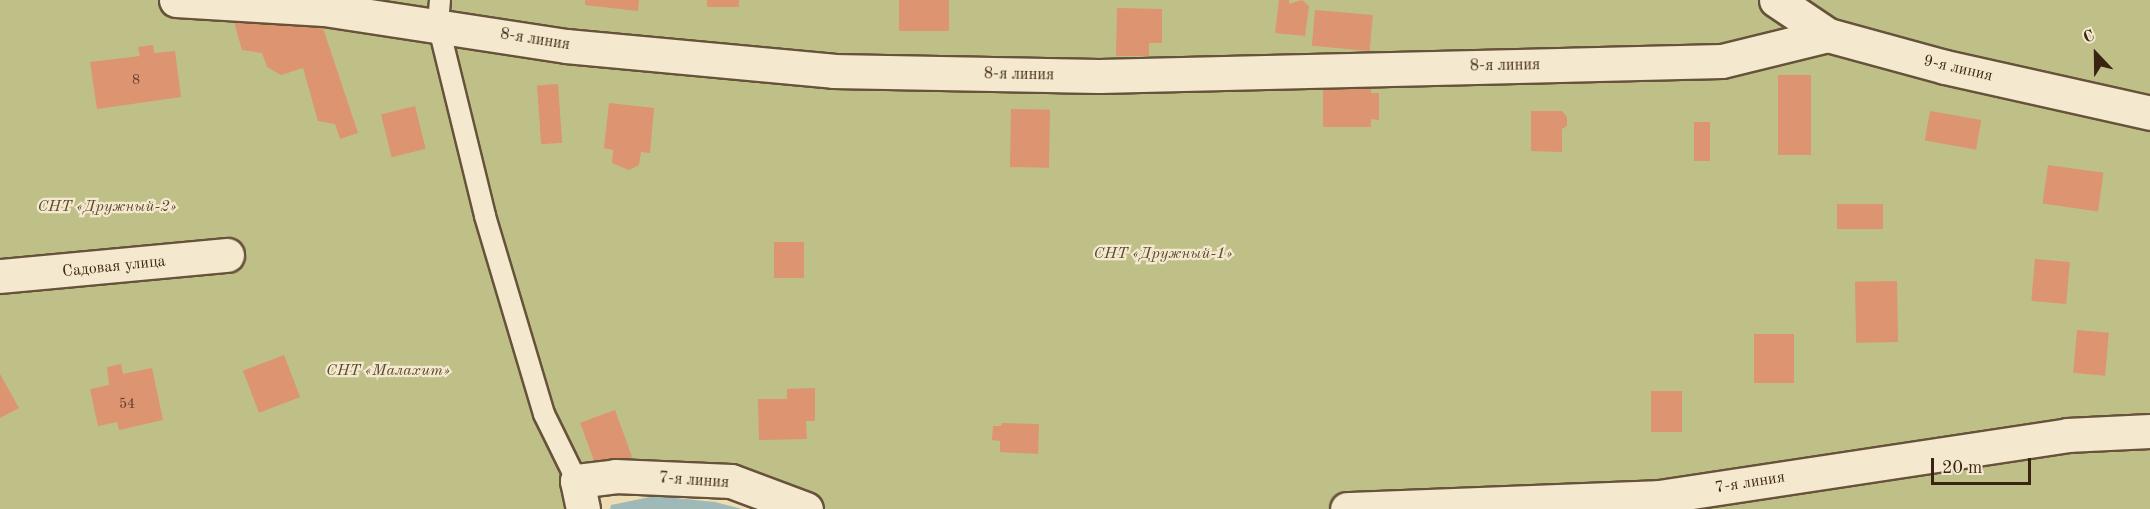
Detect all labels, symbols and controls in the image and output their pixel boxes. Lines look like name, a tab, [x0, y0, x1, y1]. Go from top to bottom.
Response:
north arrow	[2066, 24, 2126, 84]
street label: 8-я линия	[499, 25, 571, 55]
text: С	[2081, 28, 2097, 47]
street label: 9-я линия	[1922, 52, 1994, 86]
street label: 8-я линия	[1470, 56, 1540, 76]
street label: 8-я линия	[984, 65, 1054, 85]
house number: 8	[132, 72, 140, 88]
park label: СНТ «Дружный-2»	[37, 197, 177, 217]
park label: СНТ «Дружный-1»	[1093, 244, 1233, 264]
street label: Садовая улица	[61, 252, 167, 282]
park label: СНТ «Малахит»	[326, 361, 450, 381]
house number: 54	[119, 396, 135, 412]
scale bar	[1934, 446, 2034, 484]
text: 20 m	[1942, 459, 1982, 477]
street label: 7-я линия	[1714, 468, 1786, 498]
street label: 7-я линия	[658, 469, 730, 493]

